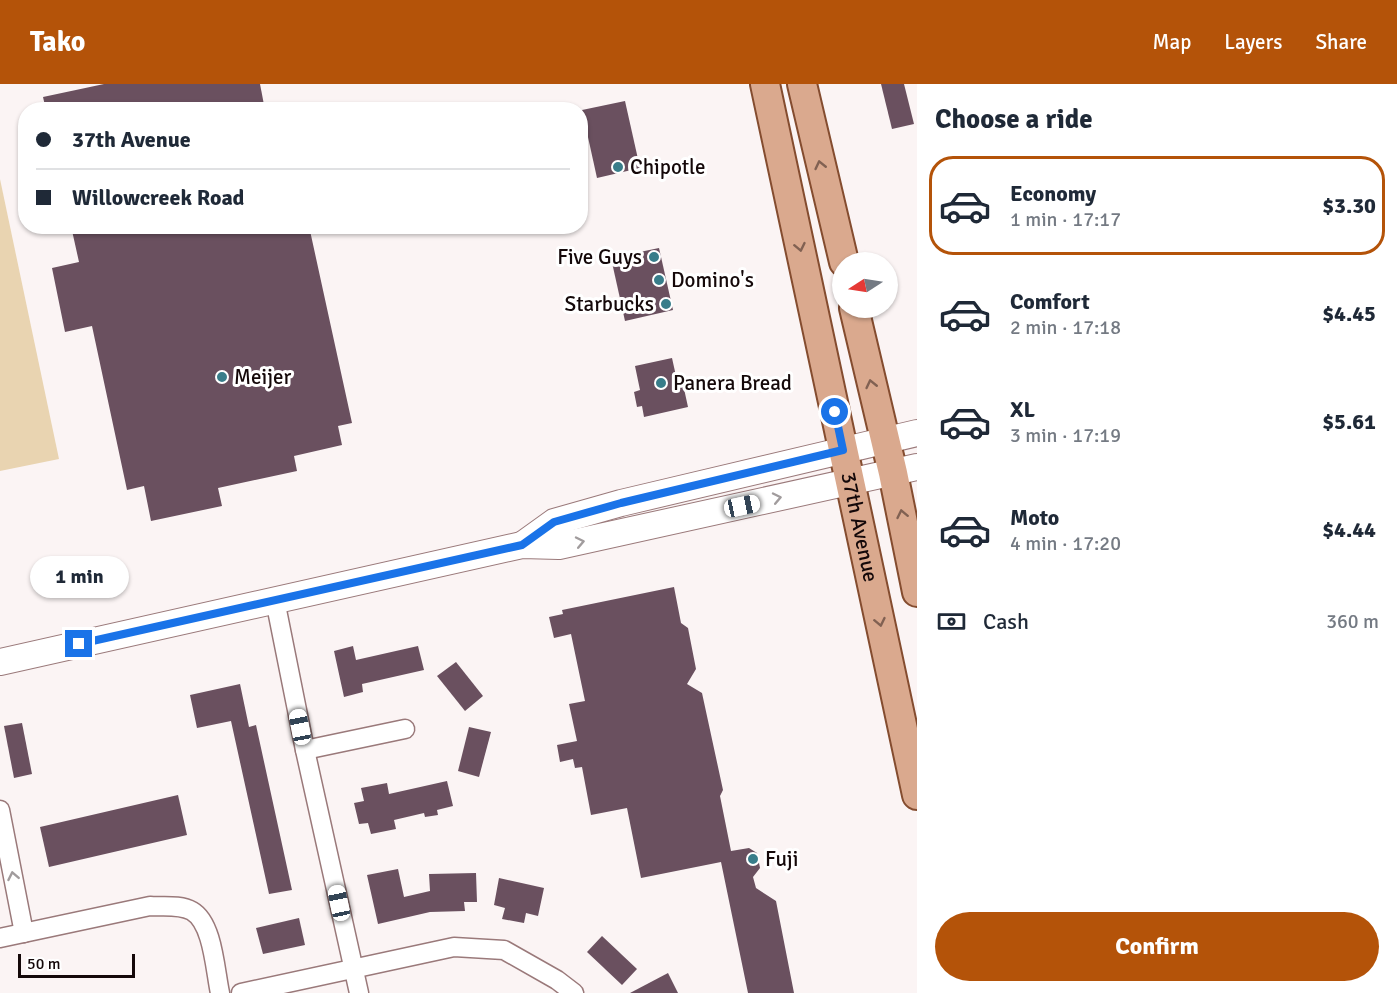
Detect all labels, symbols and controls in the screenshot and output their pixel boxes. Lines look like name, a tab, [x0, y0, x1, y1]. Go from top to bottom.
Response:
text: Tako	[30, 25, 85, 59]
text: Map	[1153, 29, 1191, 55]
text: Layers	[1224, 29, 1282, 55]
text: Share	[1315, 29, 1367, 55]
text: Choose a ride	[935, 103, 1093, 136]
text: 37th Avenue	[72, 126, 191, 153]
place label: Chipotle	[630, 154, 705, 180]
marker: Chipotle	[611, 160, 625, 174]
one-way arrow	[814, 160, 827, 170]
icon: car	[938, 179, 992, 233]
text: Economy	[1010, 180, 1096, 207]
text: Willowcreek Road	[72, 184, 244, 211]
text: $3.30	[1322, 192, 1376, 219]
text: 1 min · 17:17	[1010, 207, 1121, 232]
one-way arrow	[792, 242, 805, 252]
place label: Five Guys	[557, 244, 642, 270]
marker: Five Guys	[647, 250, 661, 264]
north arrow	[832, 252, 898, 318]
map controls	[832, 252, 898, 318]
place label: Domino's	[671, 267, 754, 293]
marker: Domino's	[652, 273, 666, 287]
icon: car	[938, 287, 992, 341]
text: Comfort	[1010, 288, 1090, 315]
place label: Starbucks	[564, 291, 654, 317]
marker: Starbucks	[659, 297, 673, 311]
text: $4.45	[1322, 300, 1376, 327]
text: 2 min · 17:18	[1010, 315, 1121, 340]
place label: Meijer	[234, 364, 292, 390]
marker: Meijer	[215, 370, 229, 384]
place label: Panera Bread	[673, 370, 792, 396]
marker: Panera Bread	[654, 376, 668, 390]
one-way arrow	[865, 379, 878, 389]
icon: car	[938, 395, 992, 449]
text: XL	[1010, 396, 1035, 423]
route start	[821, 398, 848, 425]
text: $5.61	[1322, 408, 1376, 435]
text: 3 min · 17:19	[1010, 423, 1121, 448]
street label: 37th Avenue	[835, 470, 884, 584]
car	[723, 493, 761, 519]
one-way arrow	[772, 493, 782, 506]
icon: car	[938, 503, 992, 557]
text: Moto	[1010, 504, 1059, 531]
one-way arrow	[896, 509, 909, 519]
text: $4.44	[1322, 516, 1376, 543]
text: 4 min · 17:20	[1010, 531, 1121, 556]
one-way arrow	[575, 536, 585, 549]
callout: 1 min	[29, 557, 128, 599]
text: 1 min	[55, 564, 104, 589]
icon: cash	[935, 605, 968, 638]
text: Cash	[983, 608, 1029, 635]
text: 360 m	[1326, 609, 1379, 634]
one-way arrow	[873, 616, 886, 626]
route end	[65, 630, 92, 657]
car	[288, 708, 312, 746]
place label: Fuji	[765, 846, 798, 872]
marker: Fuji	[746, 852, 760, 866]
one-way arrow	[7, 871, 20, 881]
car	[326, 884, 352, 922]
button: Confirm	[935, 912, 1379, 981]
scale bar	[18, 951, 135, 978]
text: 50 m	[27, 954, 61, 974]

